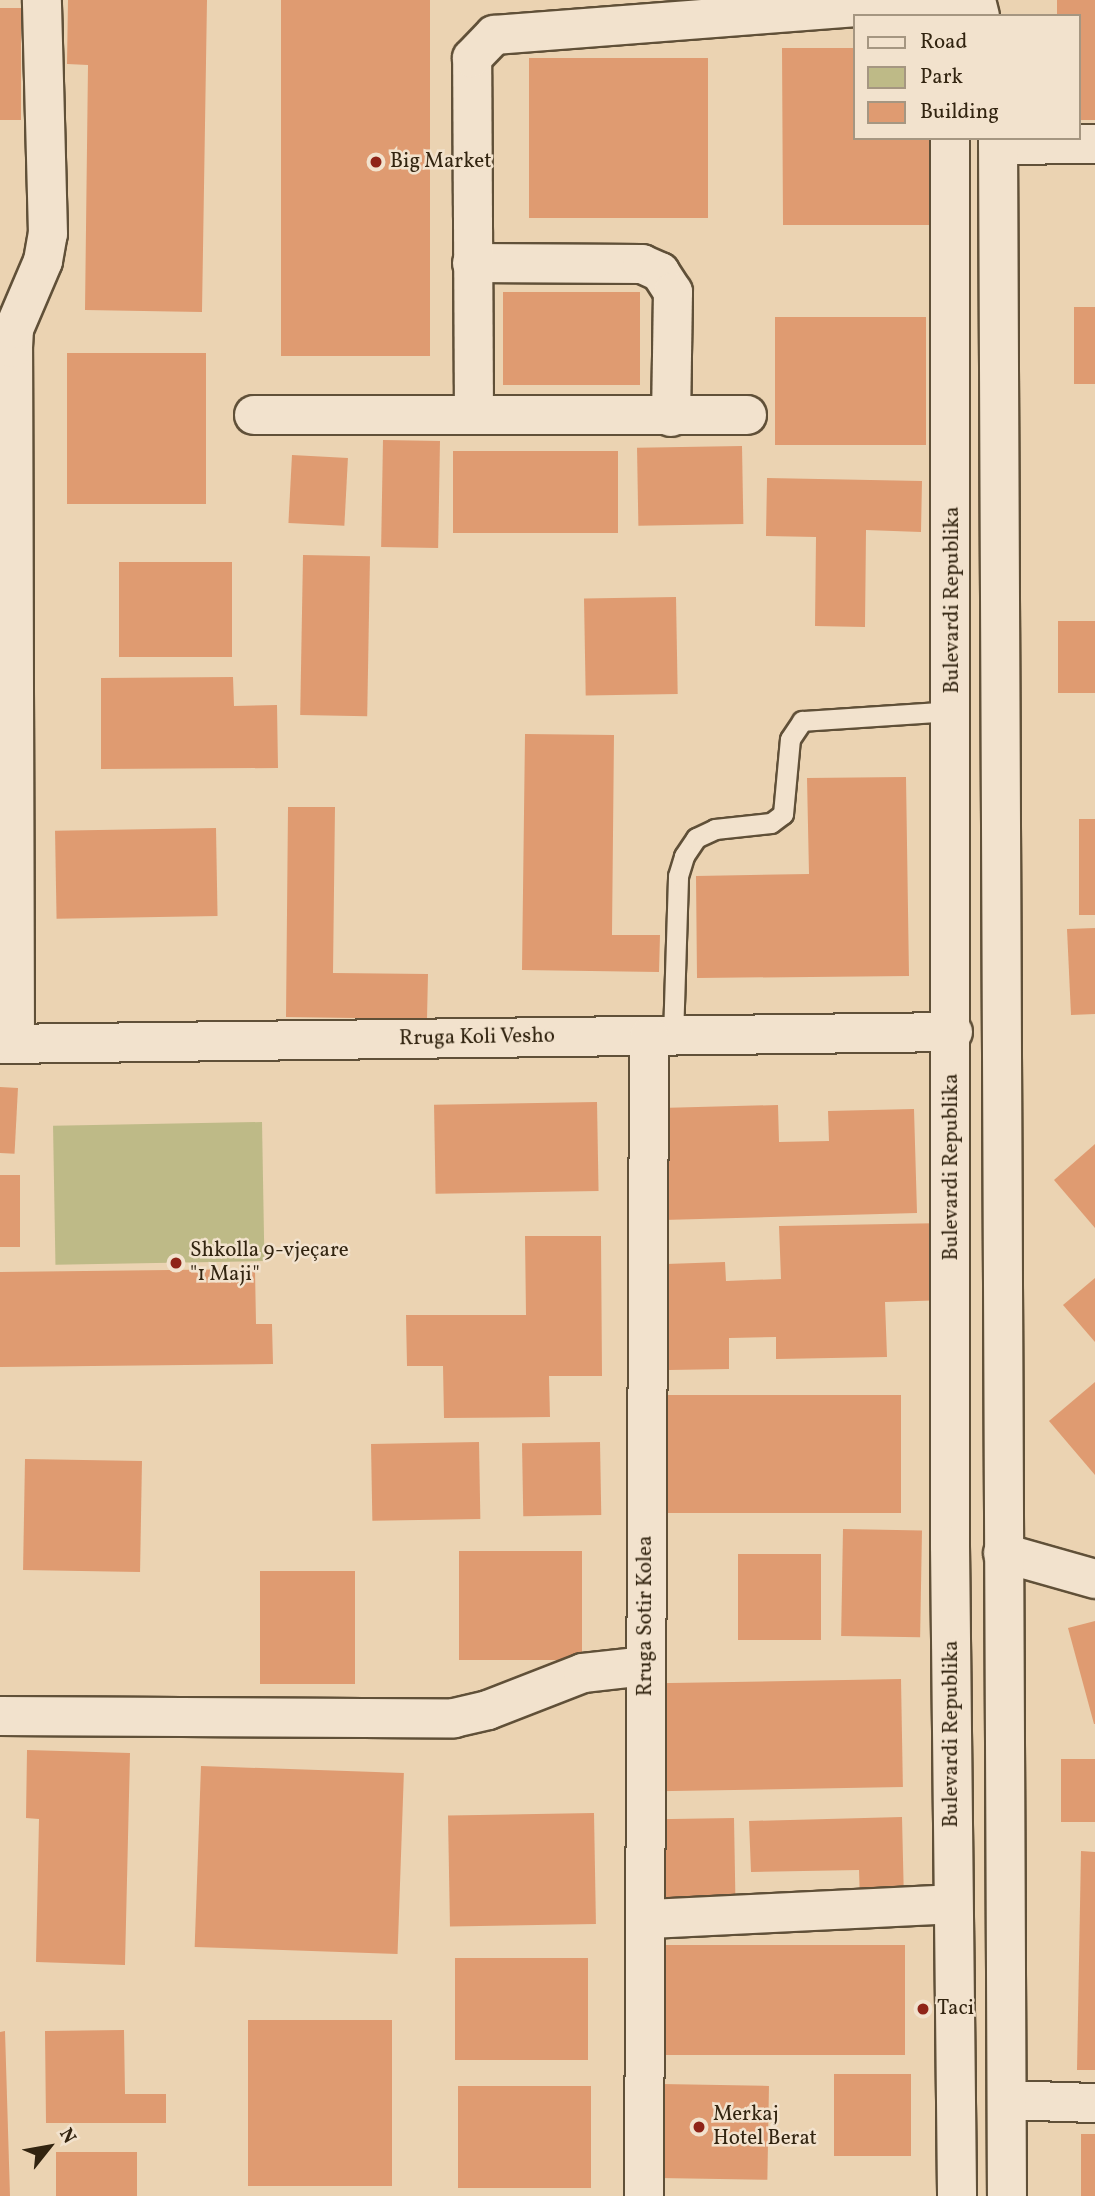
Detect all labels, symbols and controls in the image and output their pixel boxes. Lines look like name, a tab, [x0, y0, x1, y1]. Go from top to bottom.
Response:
legend	[853, 14, 1081, 140]
text: Road	[920, 28, 967, 57]
text: Park	[920, 63, 963, 92]
text: Building	[920, 98, 999, 127]
place label: Big Market	[390, 149, 492, 175]
marker: Big Market	[368, 154, 384, 170]
street label: Bulevardi Republika	[940, 506, 966, 694]
street label: Rruga Koli Vesho	[398, 1024, 556, 1052]
street label: Bulevardi Republika	[939, 1073, 965, 1261]
place label: Shkolla 9-vjeçare "1 Maji"	[190, 1238, 349, 1288]
marker: Shkolla 9-vjeçare "1 Maji"	[168, 1255, 184, 1271]
street label: Rruga Sotir Kolea	[633, 1536, 659, 1696]
street label: Bulevardi Republika	[939, 1640, 965, 1828]
place label: Taci	[937, 1996, 974, 2022]
marker: Taci	[915, 2001, 931, 2017]
place label: Merkaj Hotel Berat	[713, 2102, 817, 2152]
north arrow	[14, 2112, 84, 2182]
marker: Merkaj Hotel Berat	[691, 2119, 707, 2135]
text: N	[52, 2124, 82, 2149]

